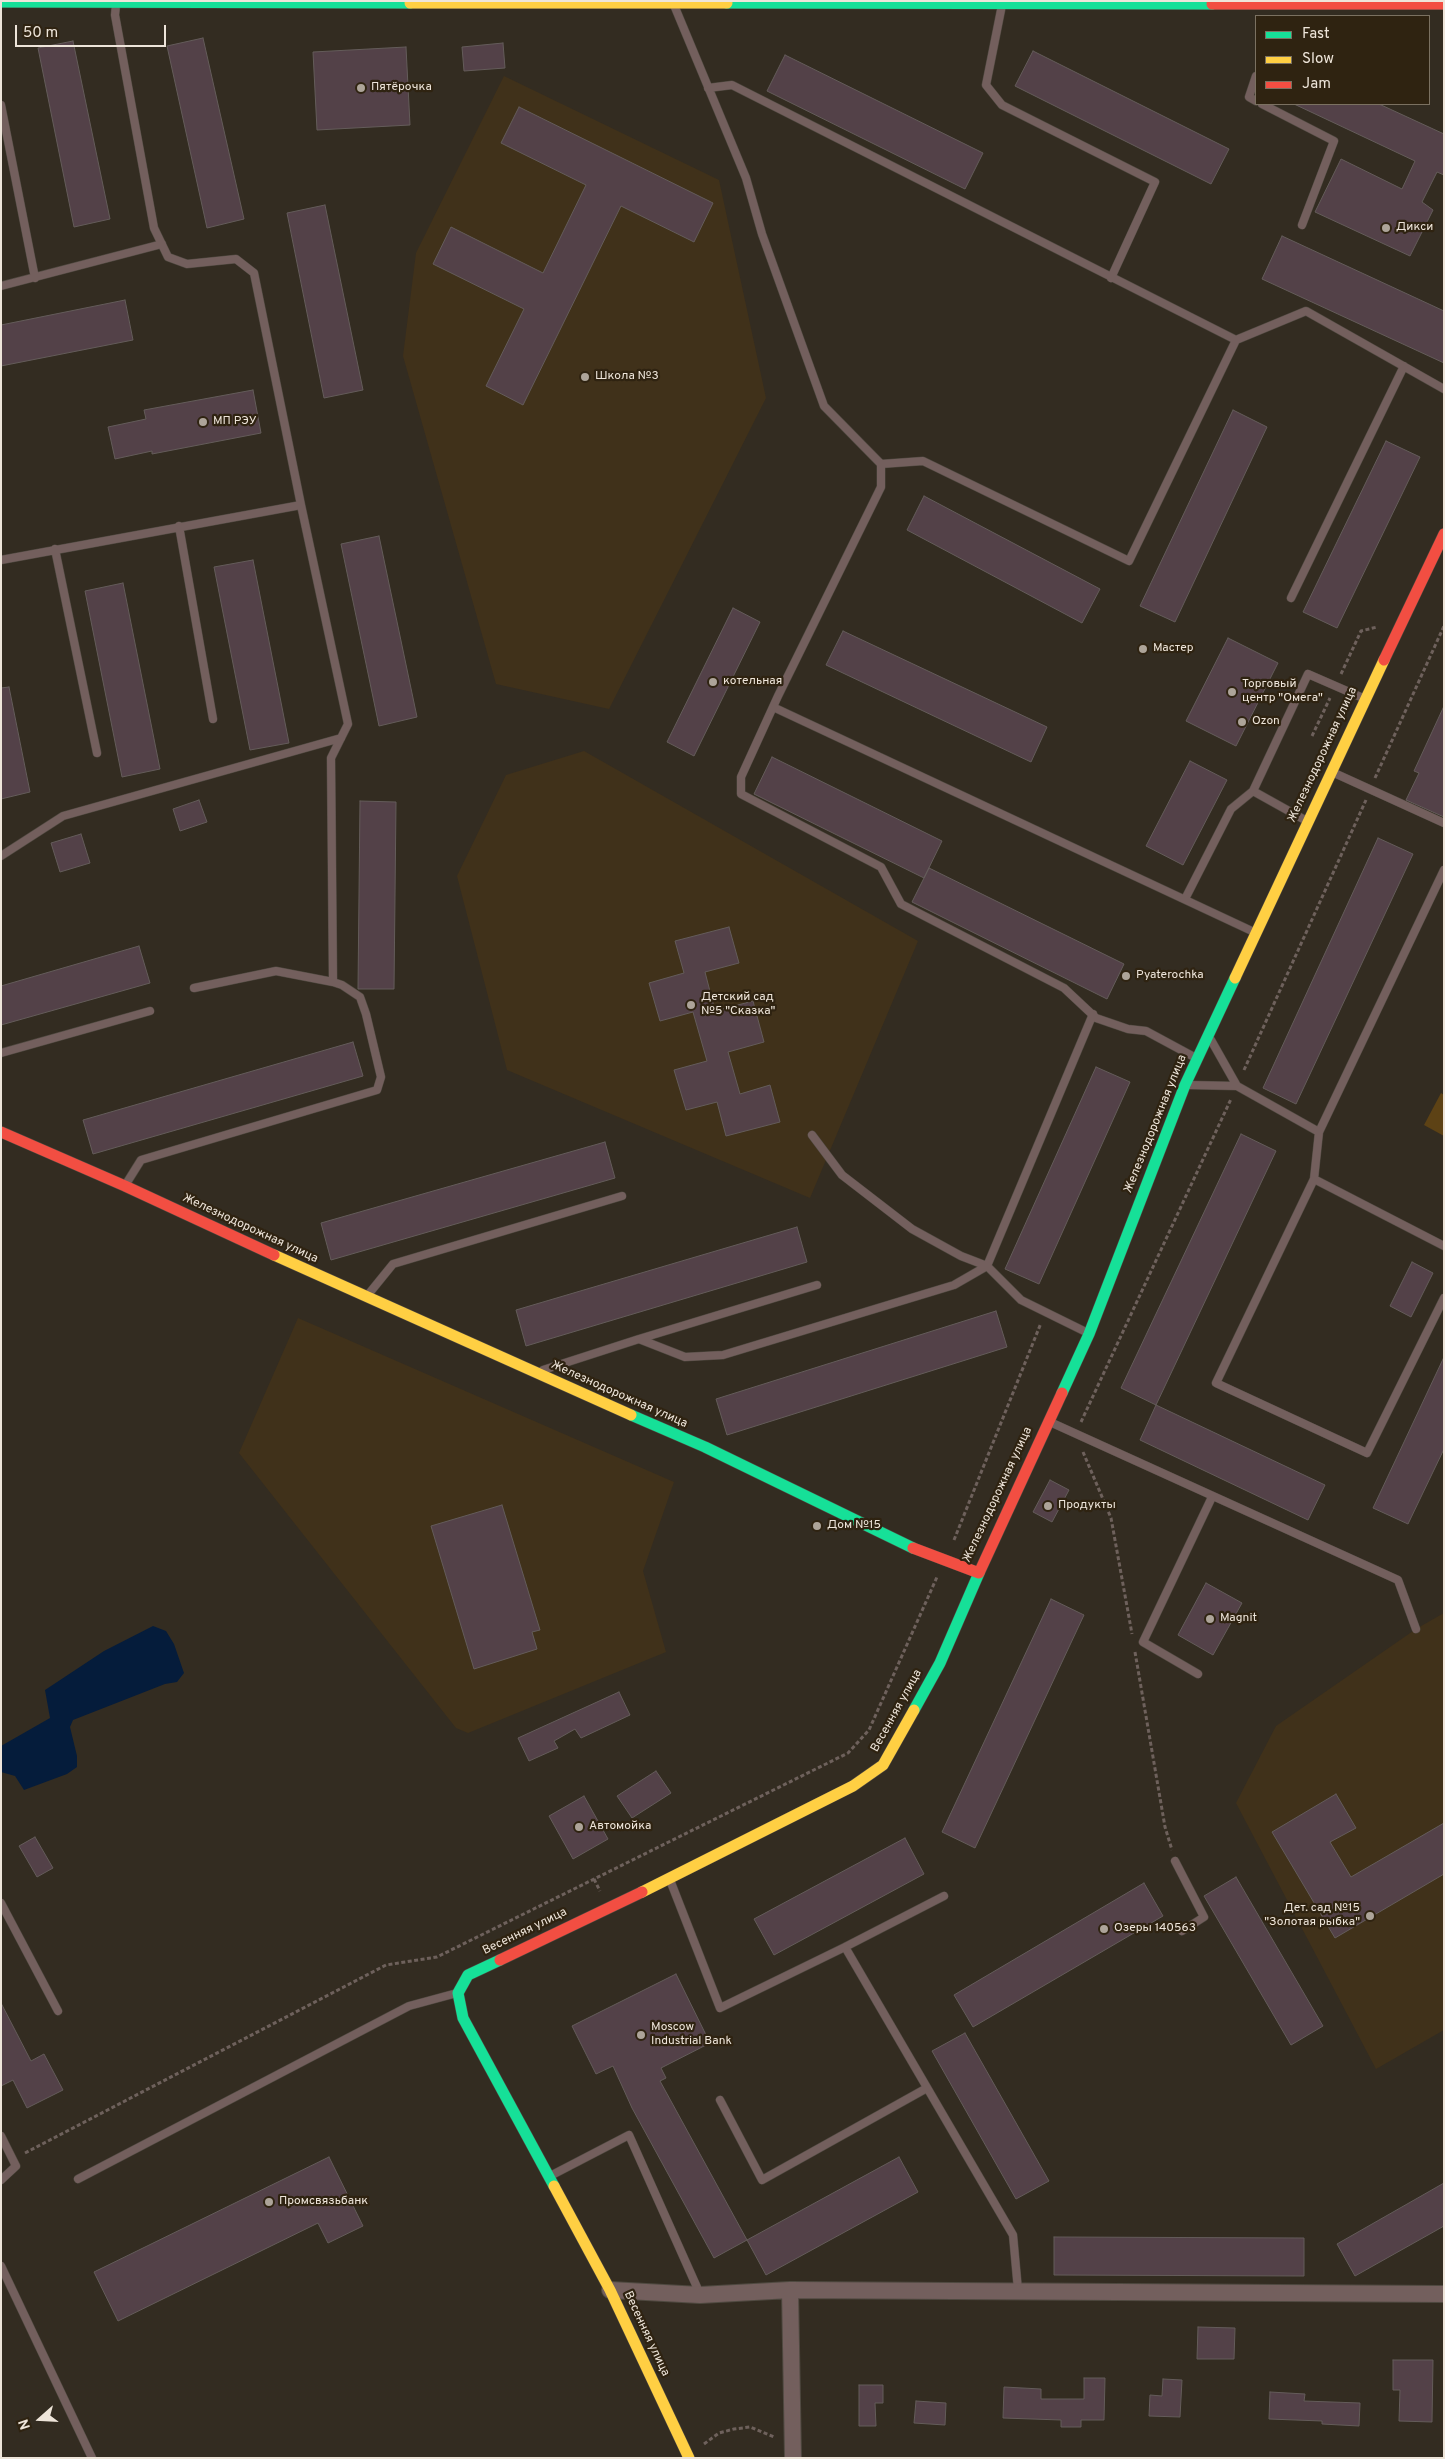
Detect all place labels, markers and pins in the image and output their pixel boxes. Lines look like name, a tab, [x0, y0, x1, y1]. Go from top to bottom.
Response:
place label: Пятёрочка	[371, 81, 432, 95]
marker: Пятёрочка	[355, 82, 367, 94]
place label: Дикси	[1396, 221, 1433, 235]
marker: Дикси	[1380, 222, 1392, 234]
place label: Школа №3	[595, 370, 659, 384]
marker: Школа №3	[579, 371, 591, 383]
place label: МП РЭУ	[213, 415, 257, 429]
marker: МП РЭУ	[197, 416, 209, 428]
place label: Мастер	[1153, 642, 1194, 656]
marker: Мастер	[1137, 643, 1149, 655]
place label: котельная	[723, 675, 782, 689]
marker: котельная	[707, 676, 719, 688]
place label: Торговый центр "Омега"	[1242, 678, 1323, 706]
marker: Торговый центр "Омега"	[1226, 686, 1238, 698]
place label: Ozon	[1252, 715, 1280, 729]
marker: Ozon	[1236, 716, 1248, 728]
place label: Pyaterochka	[1136, 969, 1204, 983]
marker: Pyaterochka	[1120, 970, 1132, 982]
place label: Детский сад №5 "Сказка"	[701, 991, 775, 1019]
marker: Детский сад №5 "Сказка"	[685, 999, 697, 1011]
place label: Продукты	[1058, 1499, 1116, 1513]
marker: Продукты	[1042, 1500, 1054, 1512]
place label: Дом №15	[827, 1519, 881, 1533]
marker: Дом №15	[811, 1520, 823, 1532]
place label: Magnit	[1220, 1612, 1257, 1626]
marker: Magnit	[1204, 1613, 1216, 1625]
place label: Автомойка	[589, 1820, 651, 1834]
marker: Автомойка	[573, 1821, 585, 1833]
place label: Дет. сад №15 "Золотая рыбка"	[1264, 1902, 1360, 1930]
marker: Дет. сад №15 "Золотая рыбка"	[1364, 1910, 1376, 1922]
place label: Озеры 140563	[1114, 1922, 1196, 1936]
marker: Озеры 140563	[1098, 1923, 1110, 1935]
place label: Moscow Industrial Bank	[651, 2021, 732, 2049]
marker: Moscow Industrial Bank	[635, 2029, 647, 2041]
place label: Промсвязьбанк	[279, 2195, 368, 2209]
marker: Промсвязьбанк	[263, 2196, 275, 2208]

